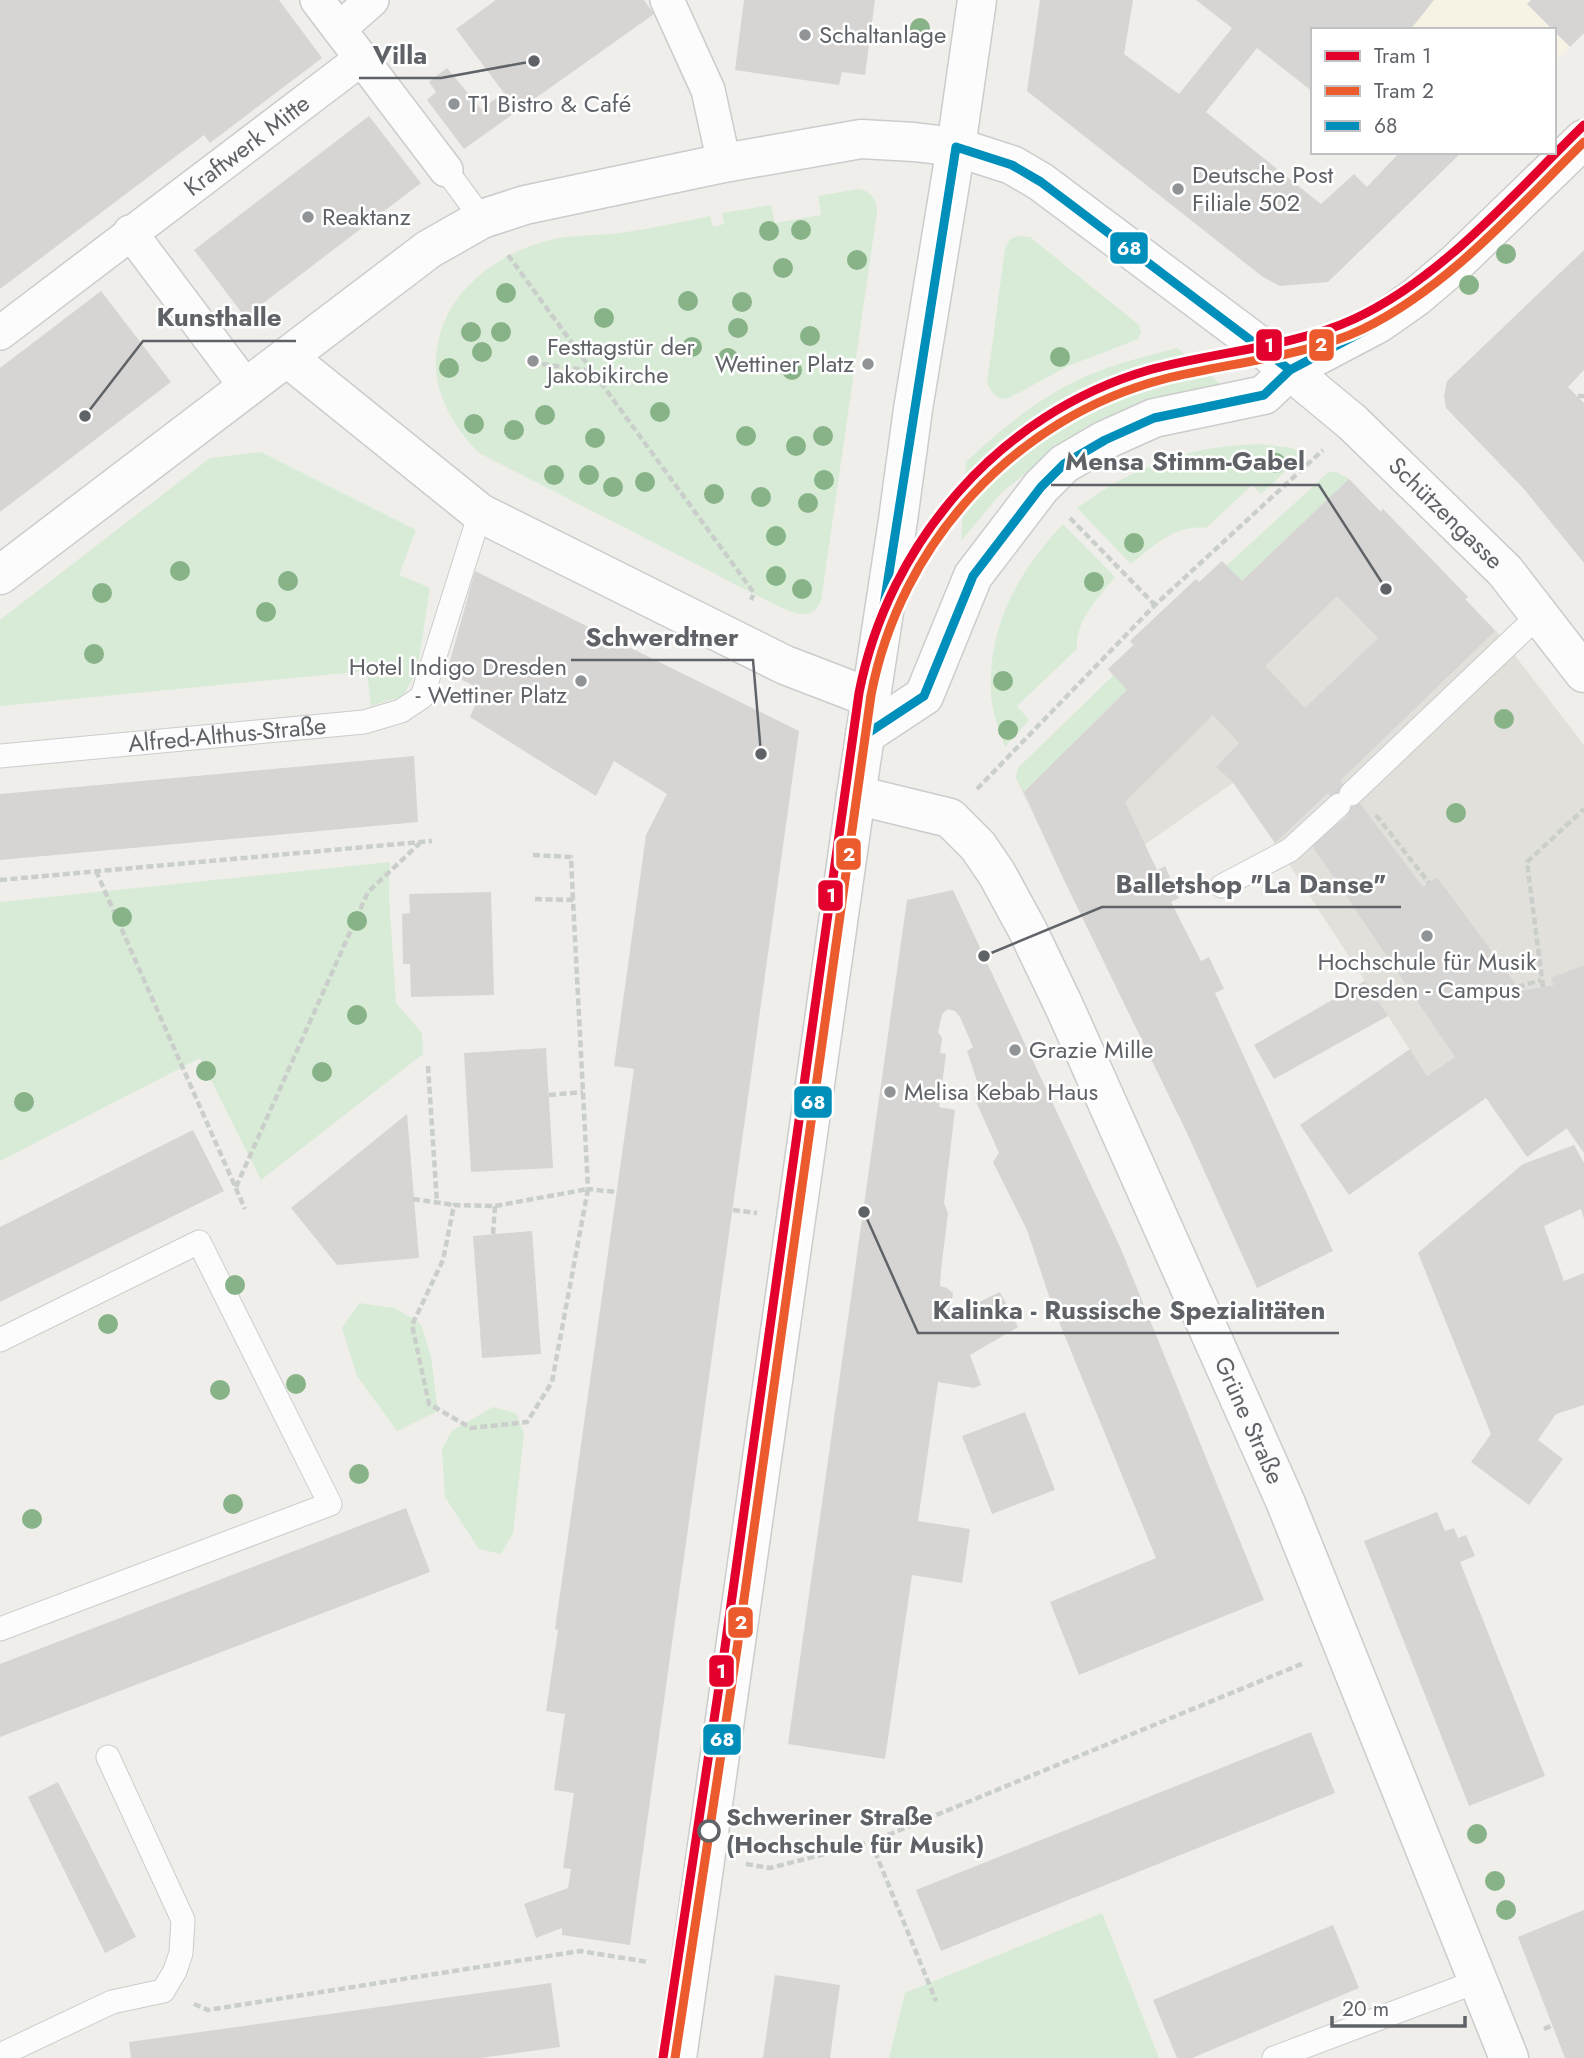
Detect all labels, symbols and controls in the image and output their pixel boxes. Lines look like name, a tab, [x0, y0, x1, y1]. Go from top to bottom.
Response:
place label: Schaltanlage	[819, 17, 946, 52]
marker: Schaltanlage	[797, 27, 813, 43]
legend	[1311, 28, 1556, 154]
callout: Villa	[359, 31, 441, 78]
text: Villa	[372, 36, 427, 74]
text: Tram 1	[1374, 41, 1432, 71]
text: Tram 2	[1374, 76, 1434, 106]
street label: Kraftwerk Mitte	[176, 86, 317, 204]
place label: T1 Bistro & Café	[468, 86, 631, 121]
marker: T1 Bistro & Café	[446, 96, 462, 112]
text: 68	[1374, 111, 1398, 141]
place label: Deutsche Post Filiale 502	[1192, 157, 1334, 220]
marker: Deutsche Post Filiale 502	[1170, 181, 1186, 197]
place label: Reaktanz	[322, 199, 411, 234]
marker: Reaktanz	[300, 209, 316, 225]
line badge: 68	[1109, 231, 1149, 265]
text: 68	[1117, 235, 1141, 262]
callout: Kunsthalle	[143, 294, 296, 341]
text: Kunsthalle	[156, 298, 282, 336]
line badge: 1	[1255, 328, 1283, 362]
line badge: 2	[1308, 328, 1335, 362]
place label: Festtagstür der Jakobikirche	[544, 329, 696, 392]
text: 2	[1315, 331, 1327, 358]
text: 1	[1264, 332, 1274, 359]
place label: Wettiner Platz	[715, 346, 854, 381]
marker: Festtagstür der Jakobikirche	[525, 353, 541, 369]
marker: Wettiner Platz	[860, 356, 876, 372]
callout: Mensa Stimm-Gabel	[1051, 438, 1319, 485]
text: Mensa Stimm-Gabel	[1065, 442, 1305, 480]
street label: Schützengasse	[1381, 449, 1511, 577]
callout: Schwerdtner	[571, 613, 753, 660]
text: Schwerdtner	[585, 618, 739, 656]
place label: Hotel Indigo Dresden - Wettiner Platz	[349, 649, 567, 712]
marker: Hotel Indigo Dresden - Wettiner Platz	[573, 673, 589, 689]
street label: Alfred-Althus-Straße	[126, 708, 328, 761]
line badge: 2	[835, 837, 862, 871]
text: 2	[843, 841, 855, 868]
callout: Balletshop "La Danse"	[1102, 860, 1401, 907]
text: Balletshop "La Danse"	[1116, 865, 1386, 903]
line badge: 1	[817, 879, 844, 912]
text: 1	[826, 882, 836, 909]
marker: Hochschule für Musik Dresden - Campus	[1419, 928, 1435, 944]
place label: Hochschule für Musik Dresden - Campus	[1317, 944, 1537, 1007]
place label: Grazie Mille	[1029, 1032, 1153, 1067]
marker: Grazie Mille	[1007, 1042, 1023, 1058]
place label: Melisa Kebab Haus	[904, 1074, 1098, 1109]
marker: Melisa Kebab Haus	[882, 1084, 898, 1100]
line badge: 68	[793, 1085, 833, 1119]
text: 68	[801, 1089, 825, 1116]
callout: Kalinka - Russische Spezialitäten	[918, 1286, 1339, 1333]
text: Kalinka - Russische Spezialitäten	[933, 1291, 1325, 1329]
street label: Grüne Straße	[1206, 1351, 1293, 1489]
line badge: 2	[727, 1606, 754, 1639]
text: 2	[735, 1609, 747, 1636]
line badge: 1	[708, 1654, 735, 1688]
text: 1	[716, 1658, 726, 1685]
line badge: 68	[702, 1723, 742, 1756]
text: 68	[710, 1726, 734, 1753]
place label: Schweriner Straße (Hochschule für Musik)	[726, 1799, 984, 1862]
marker: Schweriner Straße (Hochschule für Musik)	[698, 1820, 720, 1842]
scale bar	[1332, 1984, 1465, 2028]
text: 20 m	[1342, 1994, 1389, 2024]

